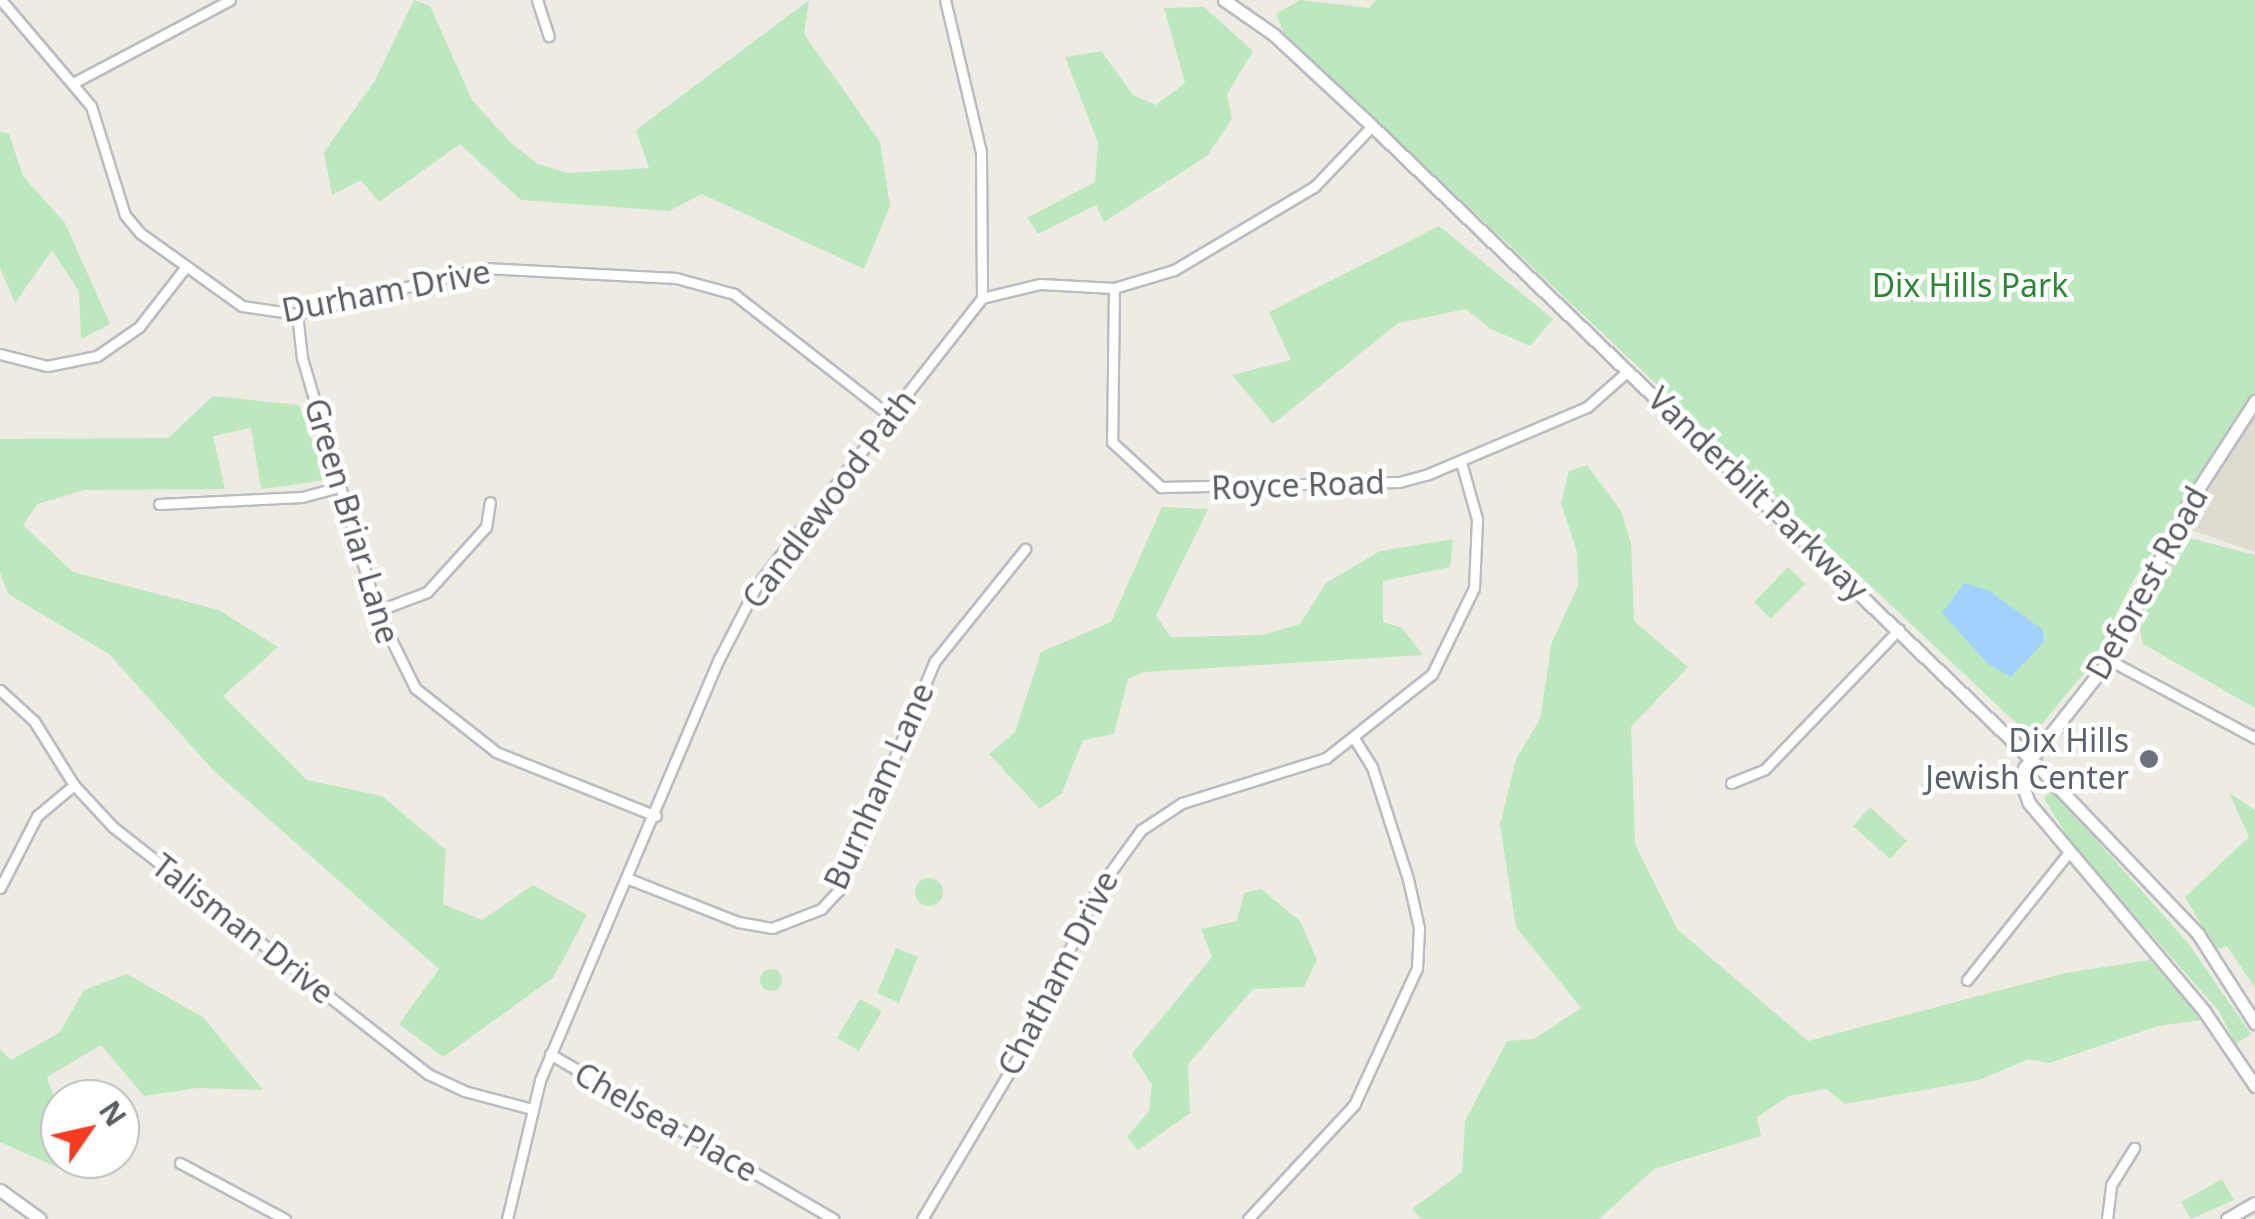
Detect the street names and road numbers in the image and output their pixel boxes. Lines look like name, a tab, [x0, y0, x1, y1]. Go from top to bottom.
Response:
street label: Durham Drive	[279, 252, 493, 330]
street label: Vanderbilt Parkway	[1640, 379, 1876, 609]
street label: Candlewood Path	[734, 382, 924, 616]
street label: Green Briar Lane	[296, 394, 408, 648]
street label: Royce Road	[1211, 463, 1385, 507]
street label: Deforest Road	[2078, 480, 2216, 686]
street label: Burnham Lane	[816, 677, 942, 895]
street label: Talisman Drive	[144, 846, 342, 1012]
street label: Chatham Drive	[990, 864, 1126, 1082]
street label: Chelsea Place	[568, 1054, 764, 1190]

